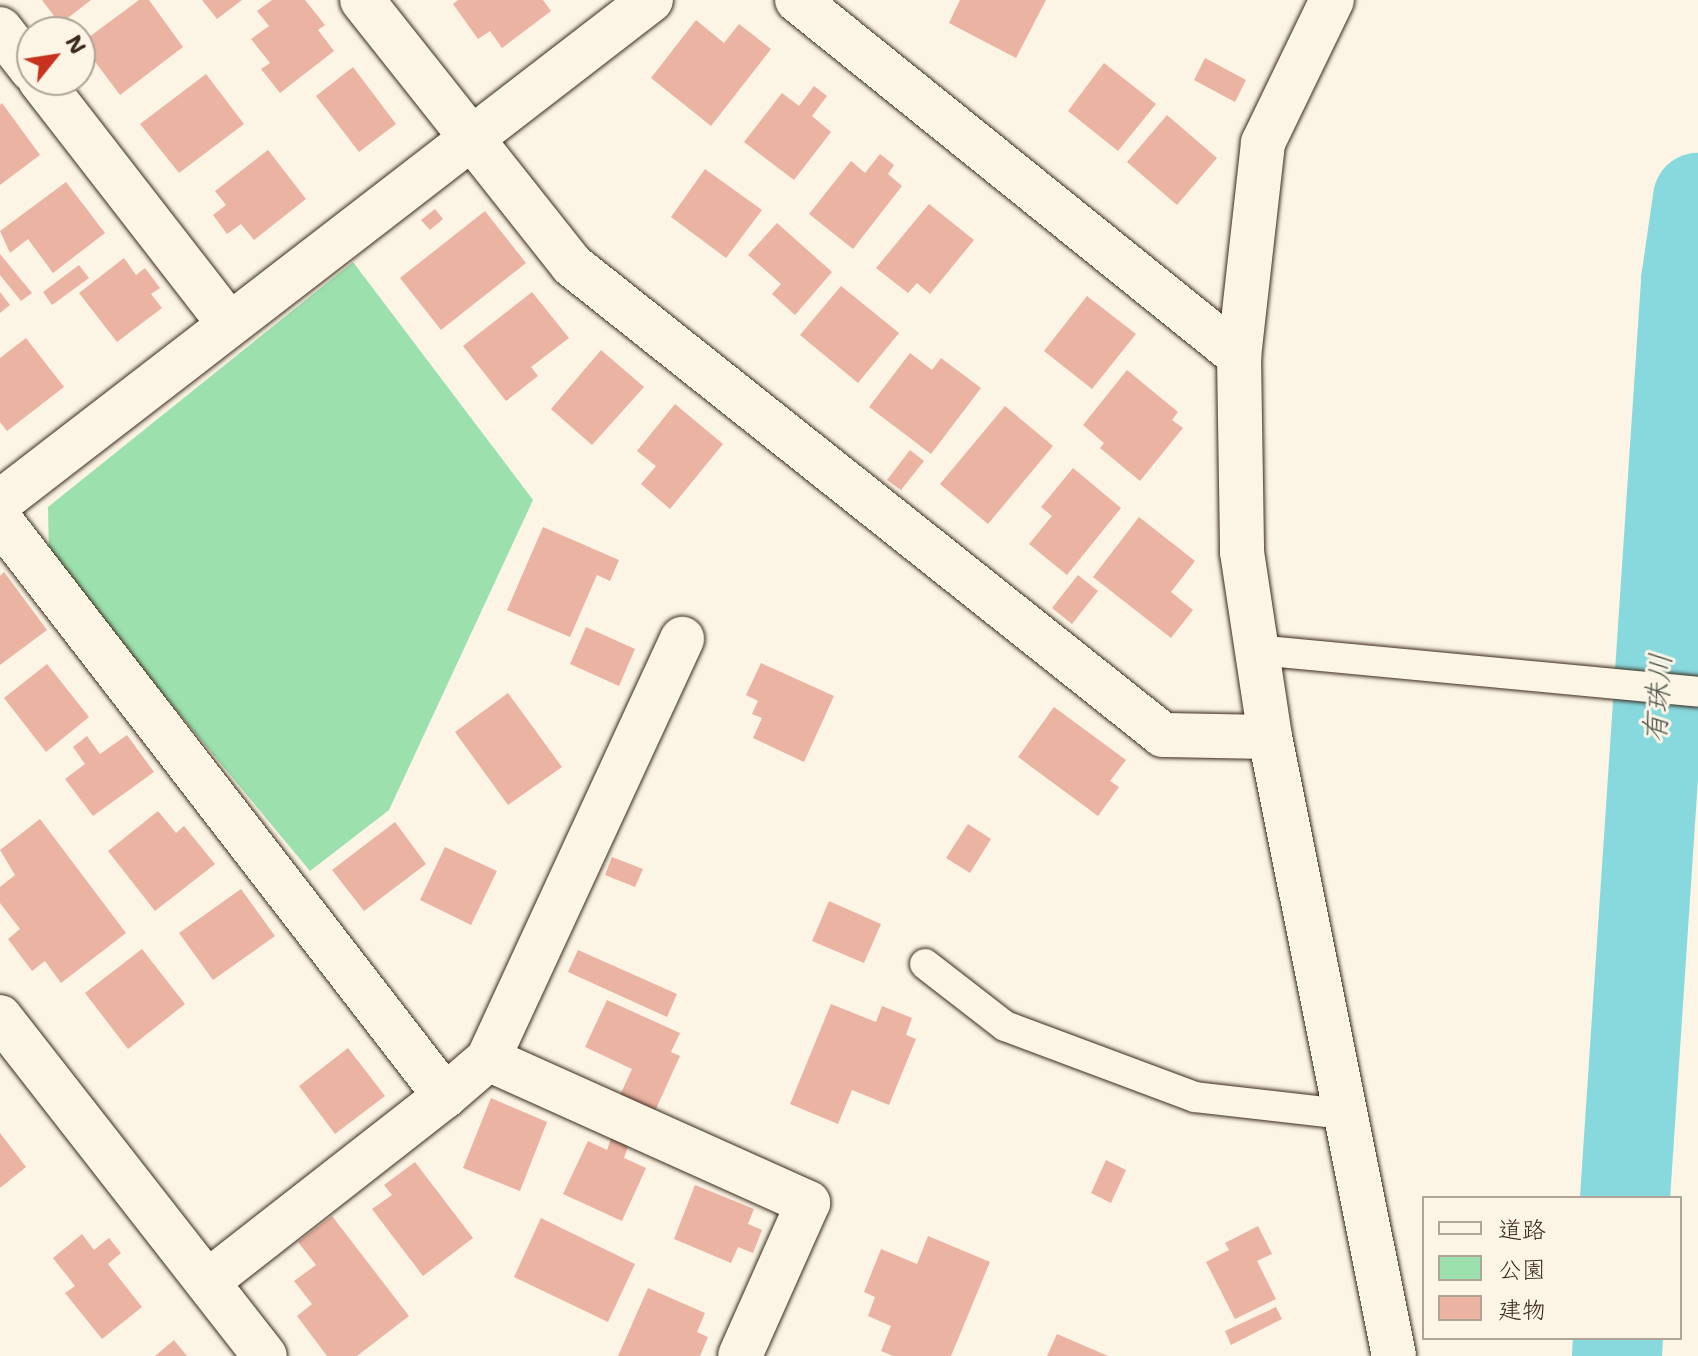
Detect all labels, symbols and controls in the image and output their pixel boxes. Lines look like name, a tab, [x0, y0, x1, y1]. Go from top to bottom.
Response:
north arrow	[16, 16, 96, 96]
text: N	[59, 30, 92, 60]
water label: 有珠川	[1637, 652, 1679, 744]
legend	[1422, 1196, 1682, 1340]
text: 道路	[1498, 1214, 1546, 1246]
text: 公園	[1498, 1254, 1546, 1286]
text: 建物	[1498, 1294, 1546, 1326]

